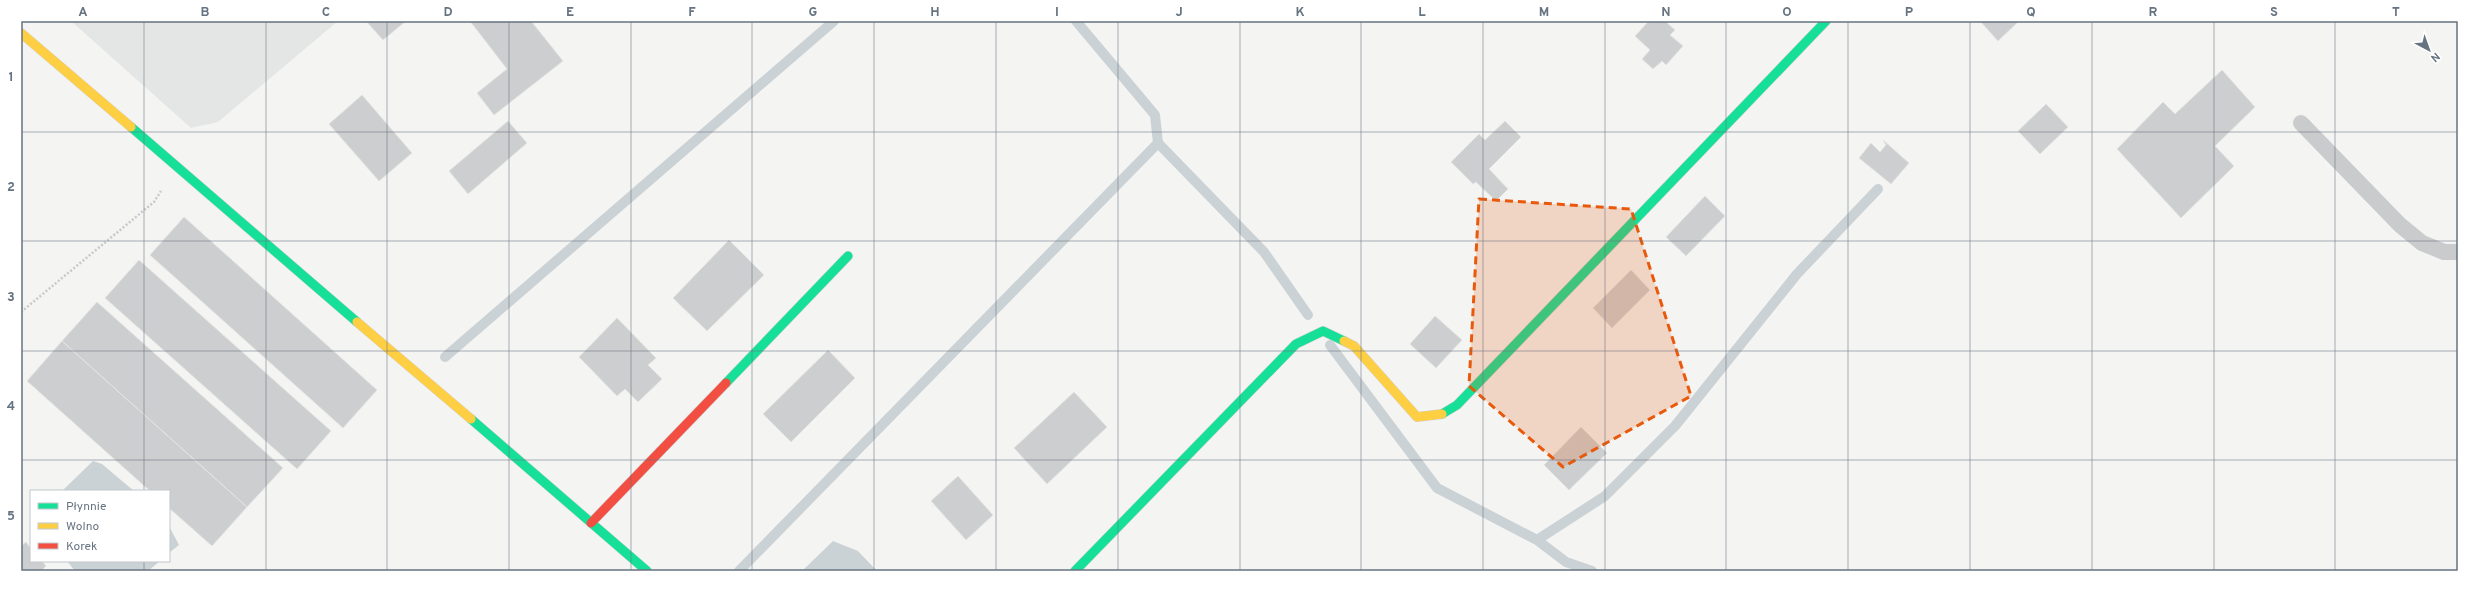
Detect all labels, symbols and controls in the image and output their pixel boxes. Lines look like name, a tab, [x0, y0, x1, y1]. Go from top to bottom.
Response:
text: A	[78, 5, 88, 21]
text: B	[201, 5, 210, 21]
text: C	[322, 5, 330, 21]
text: D	[443, 5, 453, 21]
text: E	[566, 5, 574, 21]
text: F	[688, 5, 696, 21]
text: G	[809, 5, 818, 21]
text: H	[930, 5, 940, 21]
text: I	[1055, 5, 1059, 21]
text: J	[1175, 5, 1183, 21]
text: K	[1295, 5, 1305, 21]
text: L	[1418, 5, 1426, 21]
text: M	[1539, 5, 1549, 21]
text: N	[1661, 5, 1671, 21]
text: O	[1782, 5, 1792, 21]
text: P	[1905, 5, 1914, 21]
text: Q	[2026, 5, 2036, 21]
text: R	[2149, 5, 2158, 21]
text: S	[2270, 5, 2278, 21]
text: T	[2392, 5, 2400, 21]
north arrow	[2409, 30, 2449, 70]
text: N	[2427, 49, 2442, 65]
text: 1	[8, 70, 14, 86]
text: 2	[7, 180, 15, 196]
text: 3	[7, 290, 15, 306]
text: 4	[7, 399, 15, 415]
legend	[30, 490, 170, 562]
text: Płynnie	[66, 499, 106, 515]
text: 5	[7, 509, 15, 525]
text: Wolno	[66, 519, 100, 535]
text: Korek	[66, 539, 97, 555]

